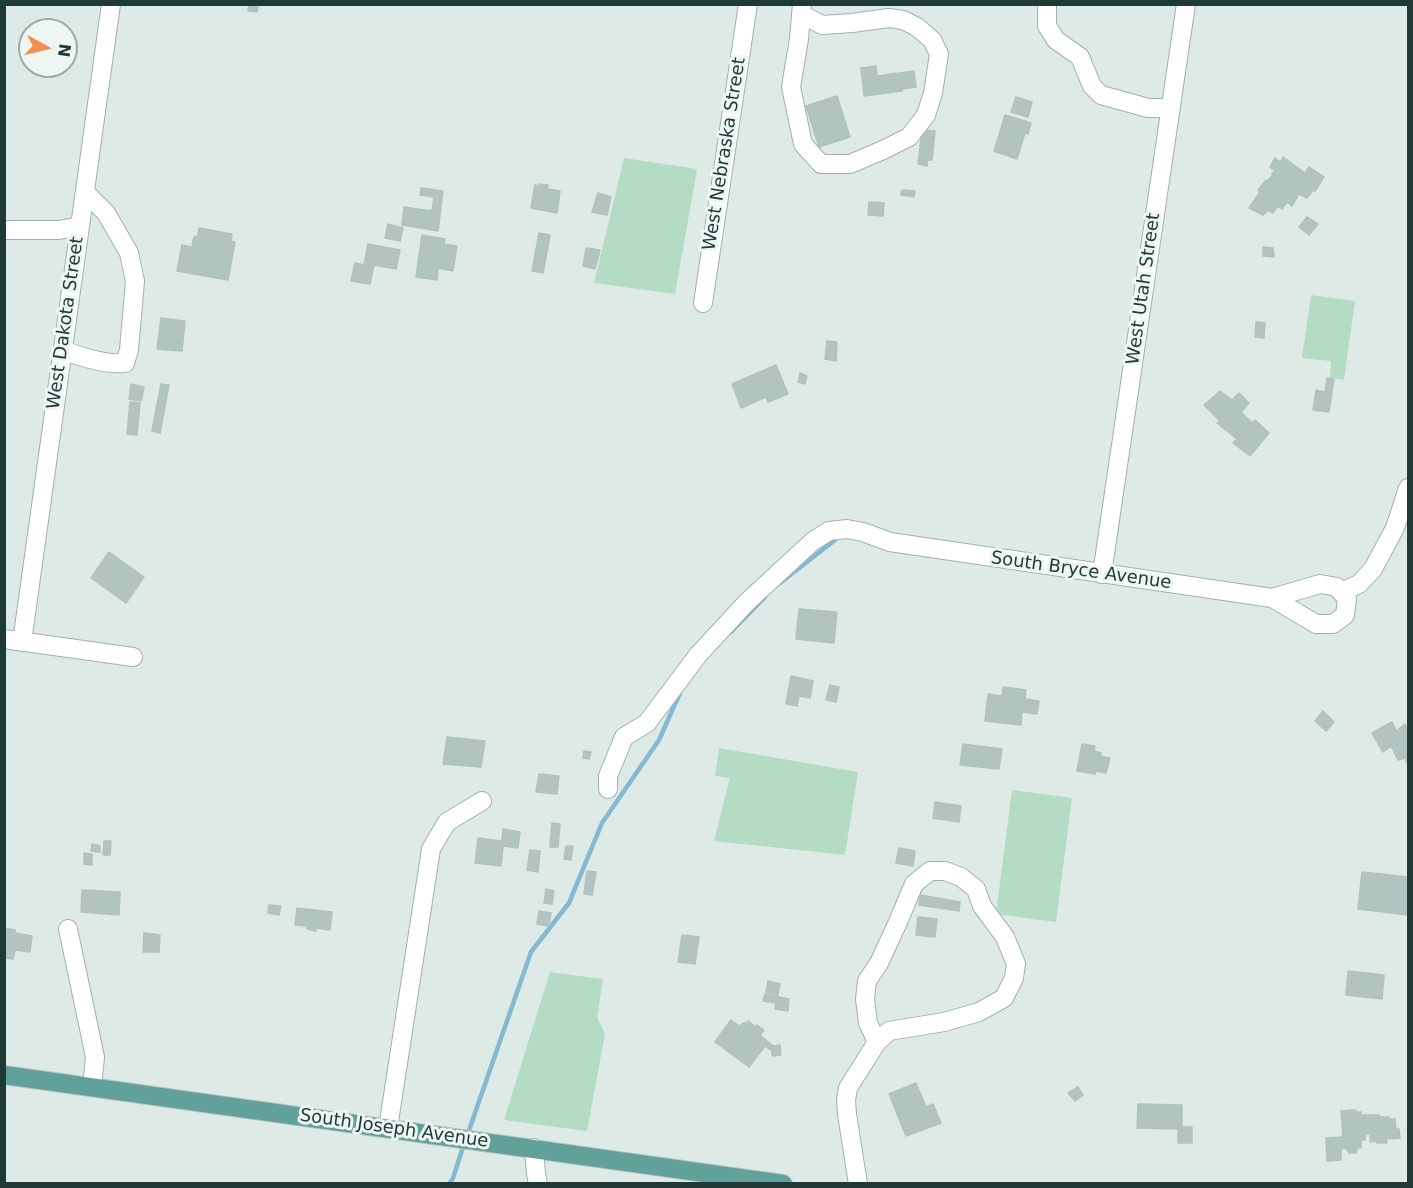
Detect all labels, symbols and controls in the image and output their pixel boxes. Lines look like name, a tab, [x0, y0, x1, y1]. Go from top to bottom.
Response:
north arrow	[18, 18, 78, 78]
text: N	[54, 42, 75, 58]
street label: West Nebraska Street	[699, 56, 751, 252]
street label: West Utah Street	[1123, 212, 1165, 366]
street label: West Dakota Street	[43, 235, 89, 411]
street label: South Bryce Avenue	[989, 548, 1173, 594]
street label: South Joseph Avenue	[298, 1105, 490, 1153]

